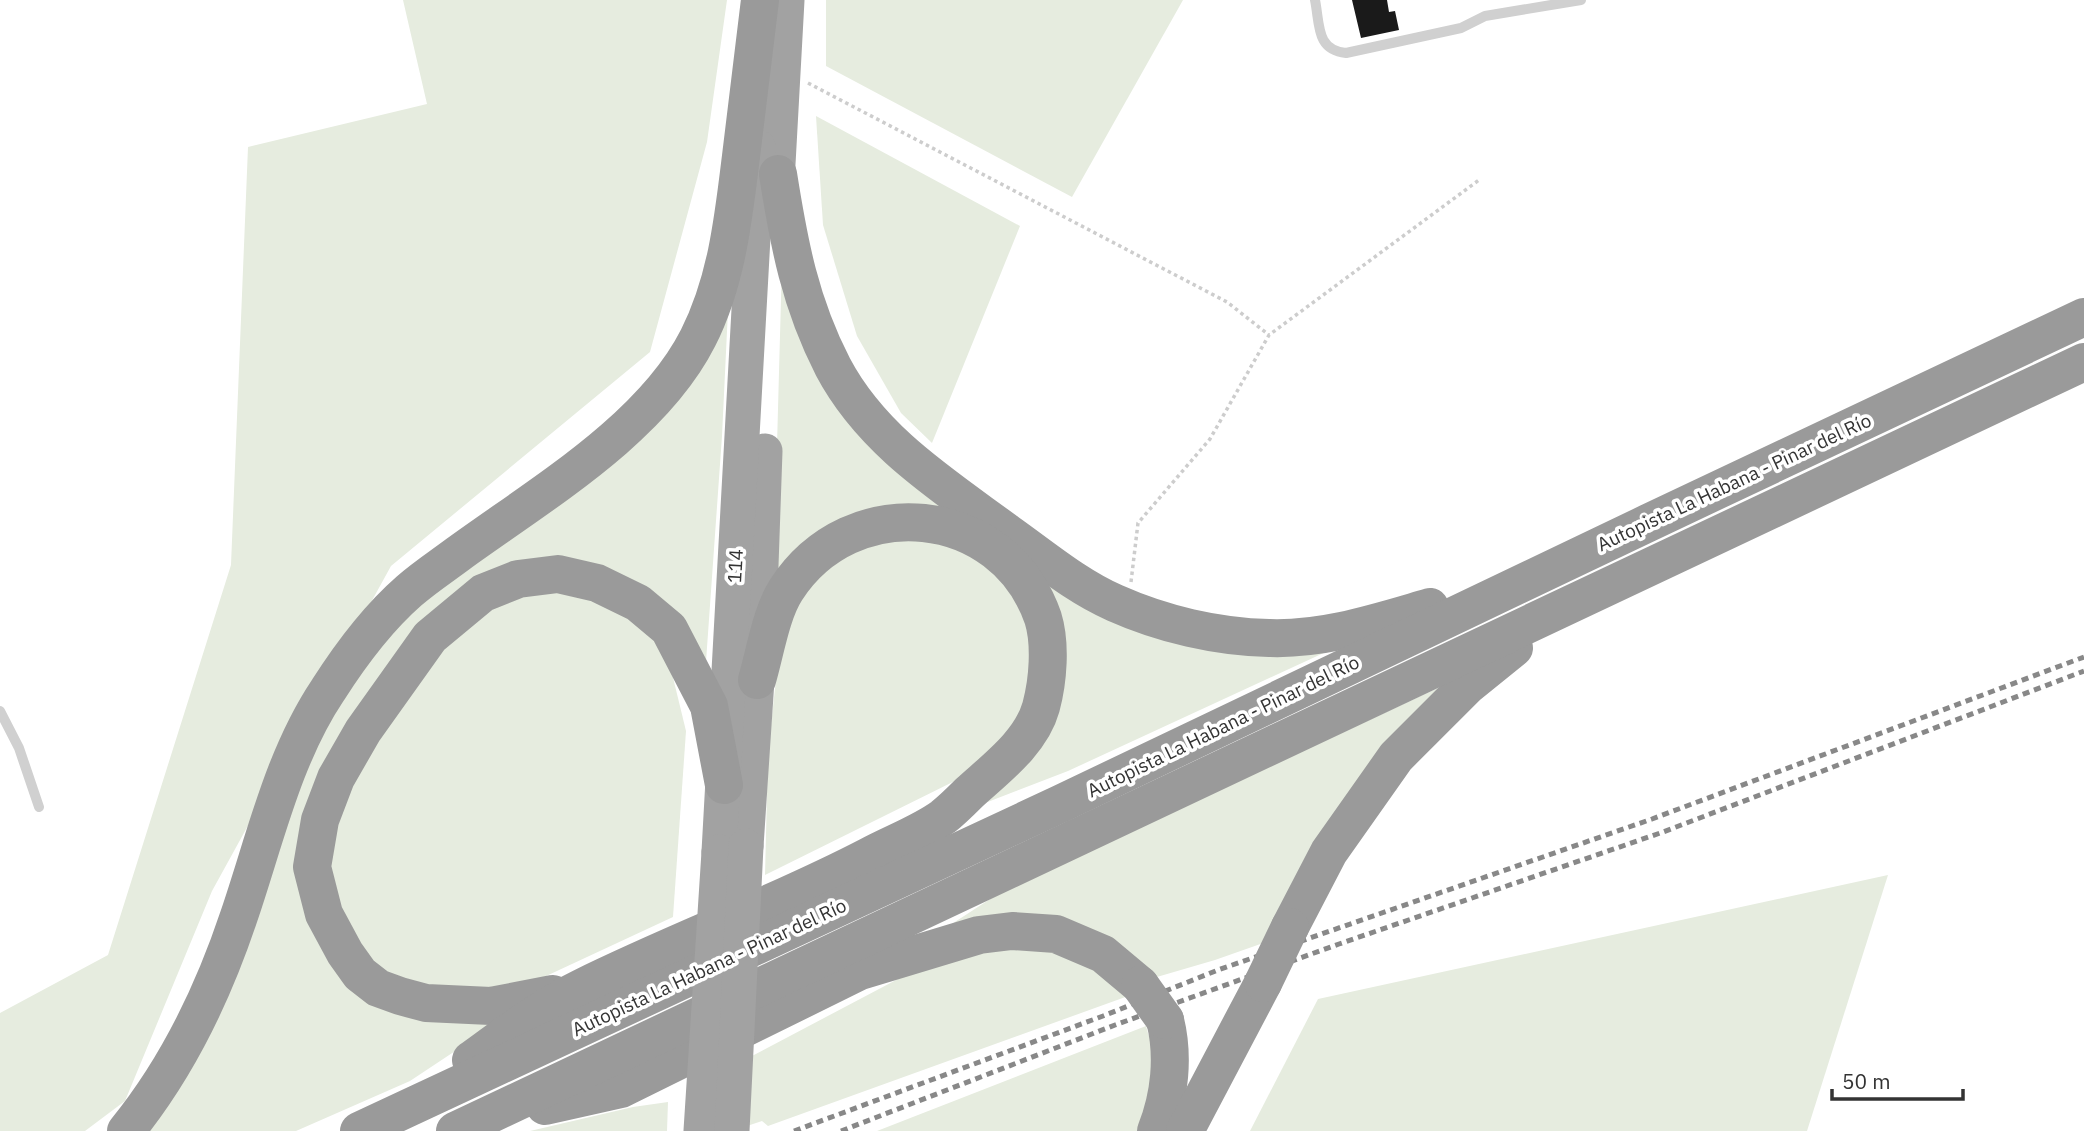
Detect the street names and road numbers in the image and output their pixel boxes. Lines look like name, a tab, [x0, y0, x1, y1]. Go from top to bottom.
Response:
street label: Autopista La Habana - Pinar del Río	[1593, 408, 1875, 556]
street label: 114	[722, 548, 748, 584]
street label: Autopista La Habana - Pinar del Río	[1083, 649, 1363, 803]
street label: Autopista La Habana - Pinar del Río	[568, 893, 850, 1041]

